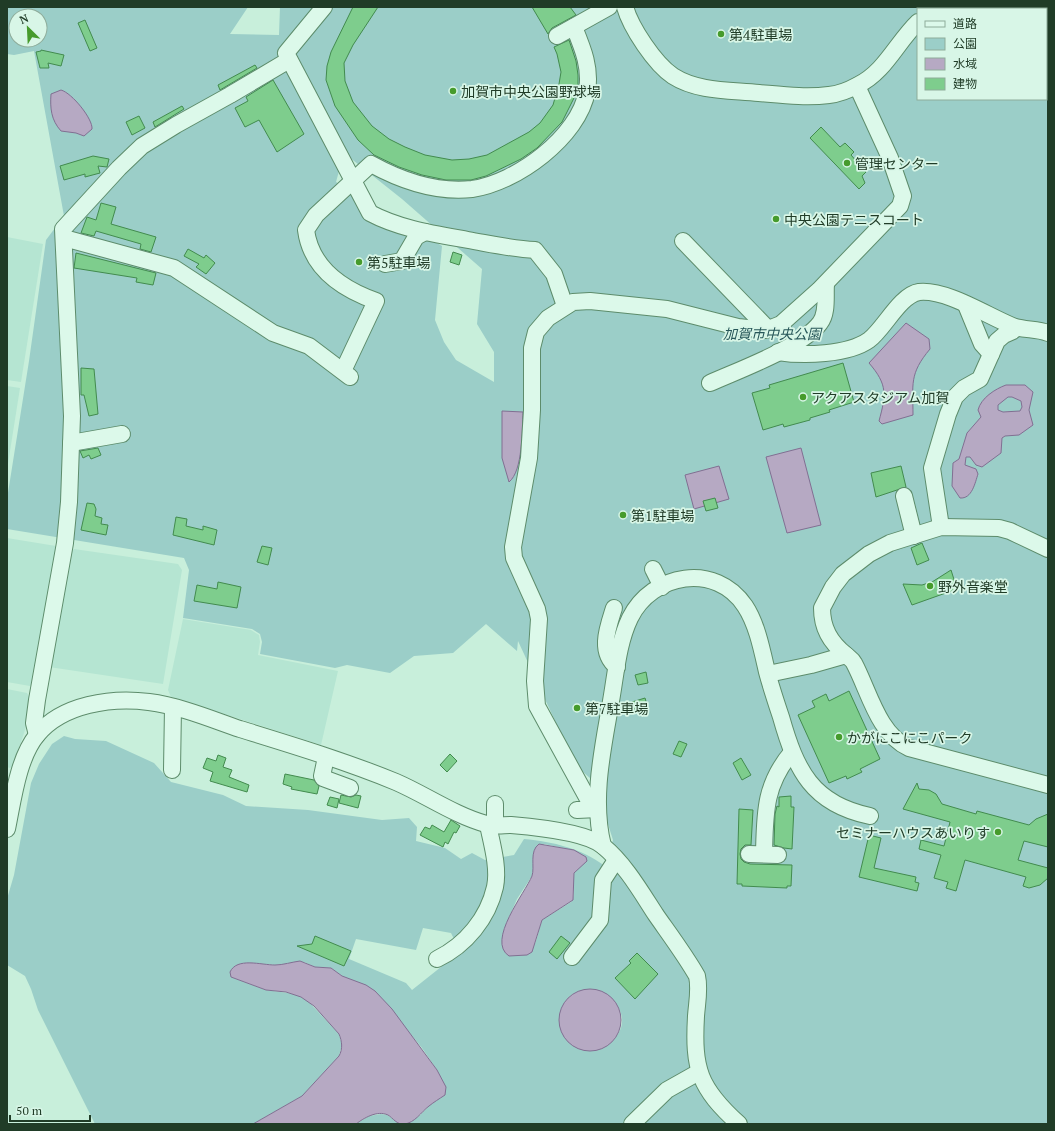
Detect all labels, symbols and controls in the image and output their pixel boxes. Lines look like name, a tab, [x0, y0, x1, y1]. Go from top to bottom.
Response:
north arrow	[8, 8, 48, 48]
legend	[917, 8, 1047, 100]
text: N	[17, 11, 31, 27]
text: 道路	[953, 16, 977, 31]
place label: 第4駐車場	[729, 25, 792, 44]
marker: 第4駐車場	[716, 29, 726, 39]
text: 公園	[953, 36, 977, 51]
text: 水域	[953, 56, 977, 71]
text: 建物	[953, 76, 977, 91]
place label: 加賀市中央公園野球場	[461, 82, 601, 101]
marker: 加賀市中央公園野球場	[448, 86, 458, 96]
place label: 管理センター	[855, 154, 939, 173]
marker: 管理センター	[842, 158, 852, 168]
place label: 中央公園テニスコート	[784, 210, 924, 229]
marker: 中央公園テニスコート	[771, 214, 781, 224]
place label: 第5駐車場	[367, 253, 430, 272]
marker: 第5駐車場	[354, 257, 364, 267]
park label: 加賀市中央公園	[723, 324, 823, 343]
place label: アクアスタジアム加賀	[811, 388, 949, 407]
marker: アクアスタジアム加賀	[798, 392, 808, 402]
place label: 第1駐車場	[631, 506, 694, 525]
marker: 第1駐車場	[618, 510, 628, 520]
place label: 野外音楽堂	[938, 577, 1008, 596]
marker: 野外音楽堂	[925, 581, 935, 591]
place label: 第7駐車場	[585, 699, 648, 718]
marker: 第7駐車場	[572, 703, 582, 713]
place label: かがにこにこパーク	[847, 728, 972, 747]
marker: かがにこにこパーク	[834, 732, 844, 742]
place label: セミナーハウスあいりす	[836, 823, 990, 842]
marker: セミナーハウスあいりす	[993, 827, 1003, 837]
scale bar	[10, 1097, 90, 1123]
text: 50 m	[16, 1103, 43, 1118]

